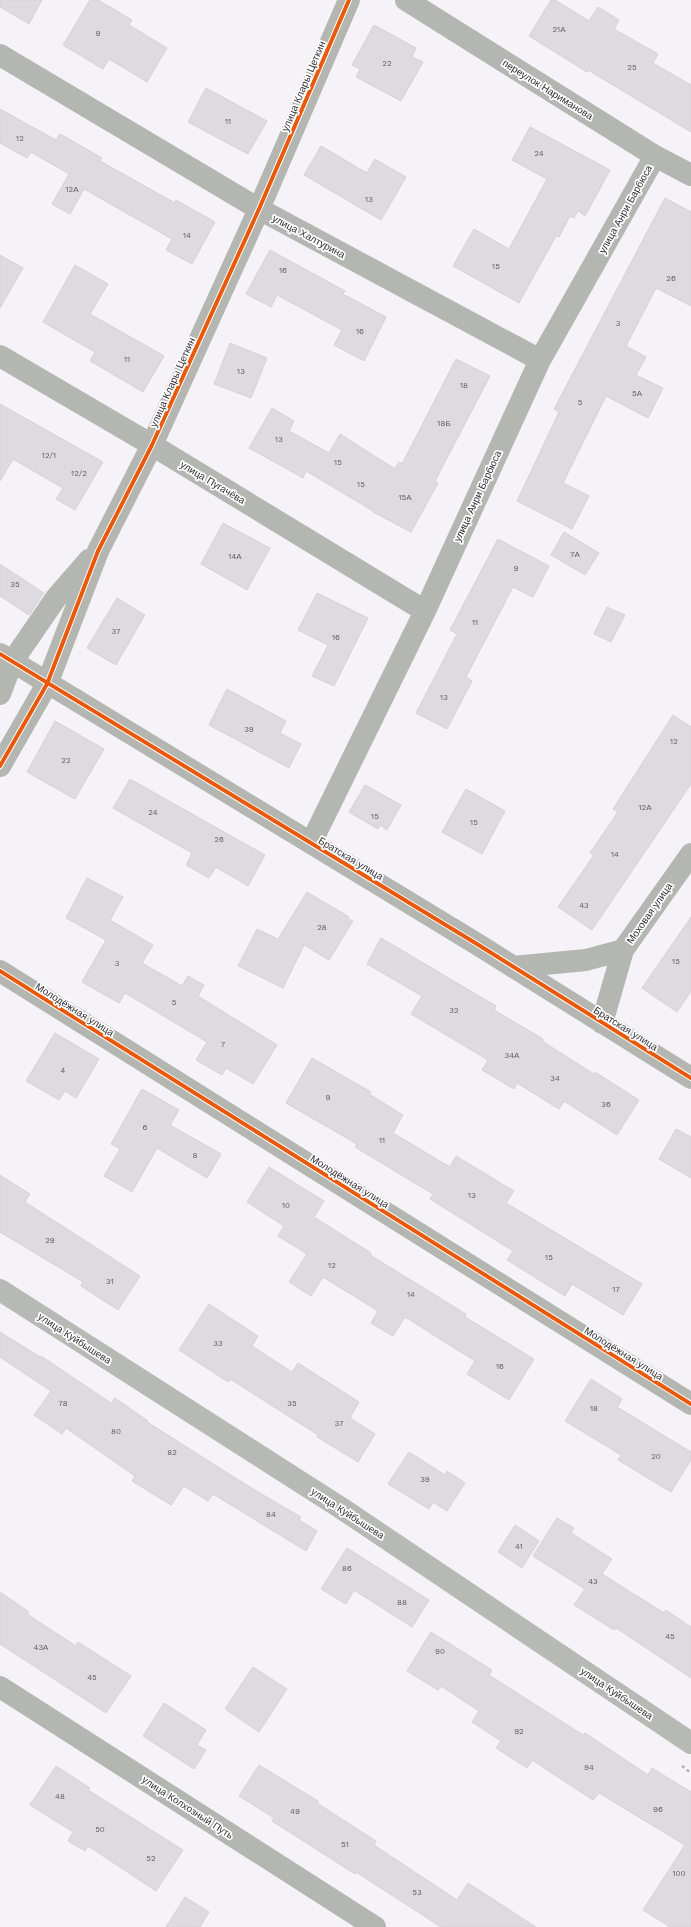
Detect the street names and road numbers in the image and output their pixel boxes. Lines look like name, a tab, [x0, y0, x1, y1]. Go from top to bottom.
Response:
street label: улица Клары Цеткин	[279, 39, 327, 133]
street label: переулок Нариманова	[501, 57, 595, 122]
street label: улица Анри Барбюса	[597, 163, 654, 255]
street label: улица Халтурина	[271, 213, 347, 260]
street label: улица Клары Цеткин	[148, 336, 197, 429]
street label: улица Анри Барбюса	[452, 449, 504, 543]
street label: улица Пугачёва	[178, 459, 247, 506]
street label: Братская улица	[316, 835, 385, 882]
street label: Моховая улица	[624, 881, 675, 946]
street label: Молодёжная улица	[33, 981, 116, 1038]
street label: Братская улица	[592, 1004, 660, 1053]
street label: Молодёжная улица	[308, 1153, 391, 1210]
street label: улица Куйбышева	[36, 1311, 114, 1366]
street label: Молодёжная улица	[582, 1325, 665, 1382]
street label: улица Куйбышева	[309, 1486, 387, 1541]
street label: улица Куйбышева	[579, 1665, 655, 1722]
street label: улица Колхозный Путь	[140, 1774, 235, 1841]

